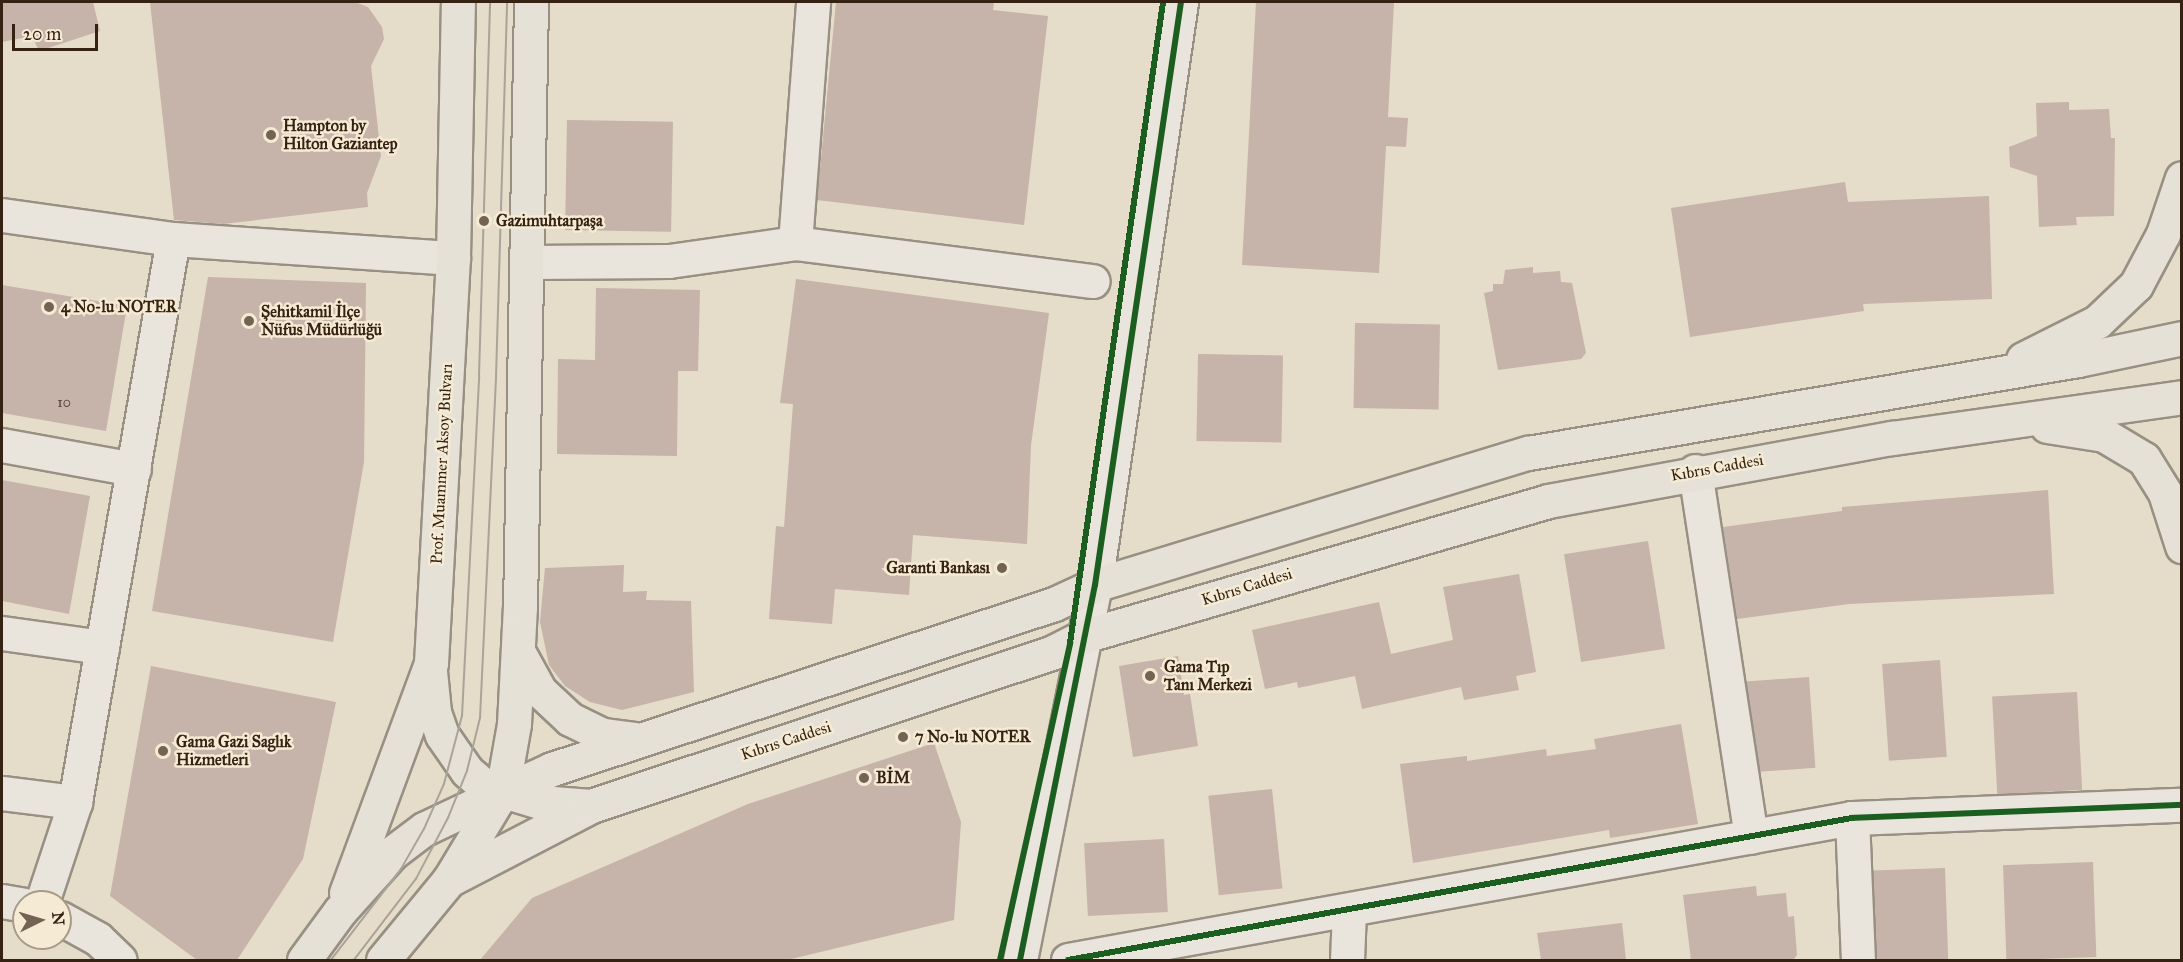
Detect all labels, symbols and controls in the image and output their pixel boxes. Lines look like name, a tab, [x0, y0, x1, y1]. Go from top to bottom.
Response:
scale bar	[15, 12, 100, 50]
text: 20 m	[23, 23, 61, 45]
place label: Hampton by Hilton Gaziantep	[283, 116, 397, 154]
marker: Hampton by Hilton Gaziantep	[264, 128, 278, 142]
place label: Gazimuhtarpaşa	[496, 211, 603, 231]
marker: Gazimuhtarpaşa	[477, 214, 491, 228]
place label: 4 No-lu NOTER	[61, 297, 177, 317]
marker: 4 No-lu NOTER	[42, 300, 56, 314]
place label: Şehitkamil İlçe Nüfus Müdürlüğü	[261, 302, 382, 340]
marker: Şehitkamil İlçe Nüfus Müdürlüğü	[242, 314, 256, 328]
street label: Prof. Muammer Aksoy Bulvarı	[427, 363, 457, 565]
house number: 10	[57, 395, 71, 411]
street label: Kıbrıs Caddesi	[1669, 450, 1765, 486]
place label: Garanti Bankası	[886, 558, 990, 578]
marker: Garanti Bankası	[995, 561, 1009, 575]
street label: Kıbrıs Caddesi	[1199, 564, 1295, 610]
place label: Gama Tıp Tanı Merkezi	[1164, 657, 1252, 695]
marker: Gama Tıp Tanı Merkezi	[1141, 667, 1159, 685]
street label: Kıbrıs Caddesi	[738, 717, 834, 765]
place label: 7 No-lu NOTER	[915, 727, 1031, 747]
marker: 7 No-lu NOTER	[896, 730, 910, 744]
place label: Gama Gazi Saglık Hizmetleri	[176, 732, 291, 770]
marker: Gama Gazi Saglık Hizmetleri	[154, 742, 172, 760]
place label: BİM	[876, 768, 910, 788]
marker: BİM	[857, 771, 871, 785]
north arrow	[12, 890, 72, 950]
text: N	[48, 911, 68, 926]

